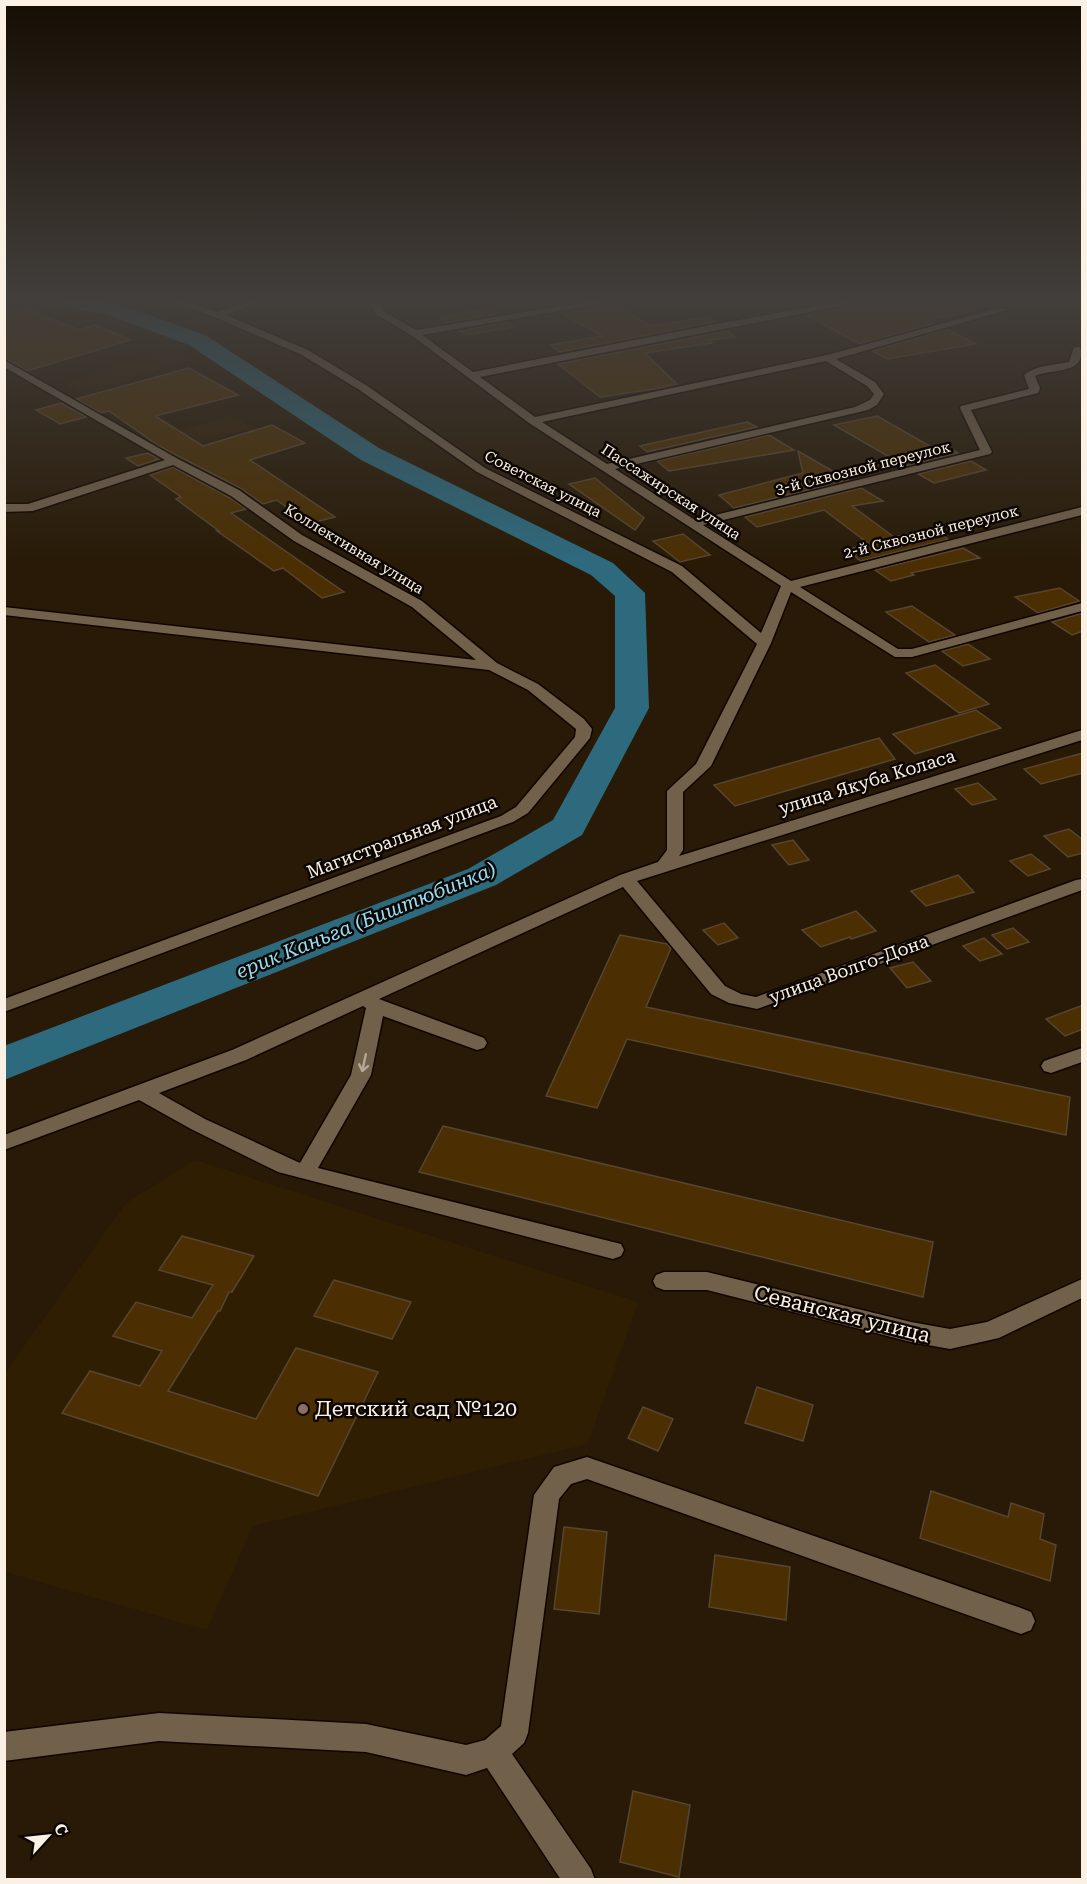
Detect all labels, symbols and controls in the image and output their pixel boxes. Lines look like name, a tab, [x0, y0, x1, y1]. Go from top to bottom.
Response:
street label: 3-й Сквозной переулок	[773, 437, 953, 499]
street label: Пассажирская улица	[598, 440, 744, 544]
street label: Советская улица	[482, 447, 604, 521]
street label: Коллективная улица	[281, 500, 427, 598]
street label: 2-й Сквозной переулок	[841, 501, 1021, 563]
street label: улица Якуба Коласа	[776, 745, 958, 818]
street label: Магистральная улица	[304, 790, 500, 883]
water label: ерик Каньга (Биштюбинка)	[232, 857, 500, 983]
street label: улица Волго-Дона	[766, 930, 932, 1007]
one-way arrow	[357, 1054, 369, 1073]
street label: Севанская улица	[751, 1281, 933, 1348]
place label: Детский сад №120	[315, 1397, 517, 1421]
marker: Детский сад №120	[296, 1402, 310, 1416]
north arrow	[18, 1806, 78, 1866]
text: С	[50, 1820, 72, 1839]

